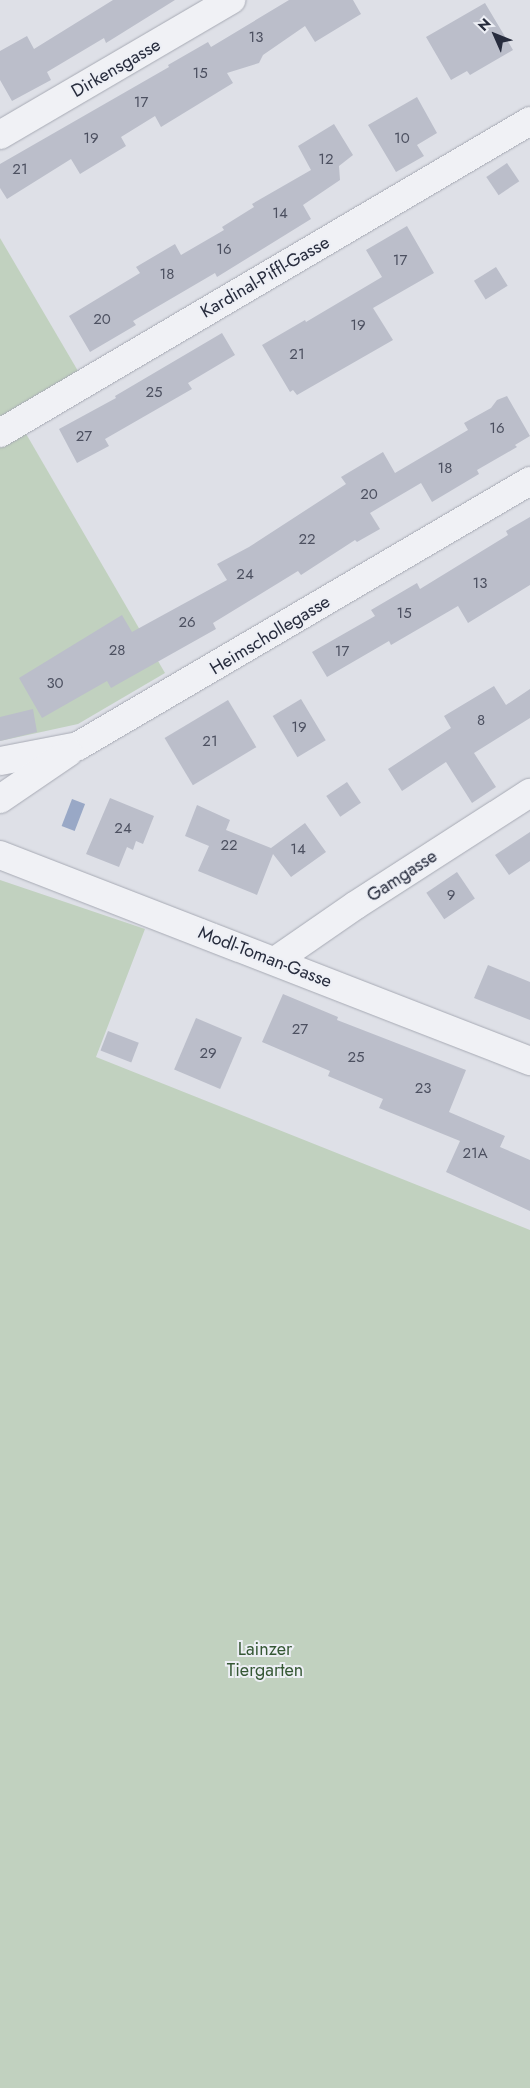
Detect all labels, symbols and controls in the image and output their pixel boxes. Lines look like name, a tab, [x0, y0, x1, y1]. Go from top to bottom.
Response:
north arrow	[470, 10, 520, 60]
text: N	[473, 14, 495, 36]
house number: 13	[249, 29, 263, 47]
street label: Dirkensgasse	[68, 34, 164, 102]
house number: 15	[192, 65, 208, 83]
house number: 17	[134, 94, 148, 112]
house number: 19	[83, 130, 99, 148]
house number: 10	[394, 130, 410, 148]
house number: 12	[318, 151, 334, 169]
house number: 21	[12, 161, 28, 179]
house number: 14	[272, 205, 288, 223]
street label: Kardinal-Piffl-Gasse	[197, 231, 333, 323]
house number: 16	[216, 241, 232, 259]
house number: 17	[393, 252, 407, 270]
house number: 18	[160, 266, 174, 284]
house number: 20	[93, 311, 111, 329]
house number: 19	[350, 317, 366, 335]
house number: 21	[289, 346, 305, 364]
house number: 25	[146, 384, 162, 402]
house number: 16	[489, 420, 505, 438]
house number: 27	[76, 428, 92, 446]
house number: 18	[438, 460, 452, 478]
house number: 20	[360, 486, 378, 504]
house number: 22	[298, 531, 316, 549]
house number: 24	[236, 566, 254, 584]
house number: 13	[473, 575, 487, 593]
street label: Heimschollegasse	[206, 591, 334, 679]
house number: 15	[396, 605, 412, 623]
house number: 26	[178, 614, 196, 632]
house number: 28	[109, 642, 125, 660]
house number: 17	[335, 643, 349, 661]
house number: 30	[46, 675, 64, 693]
house number: 8	[477, 712, 485, 730]
house number: 19	[291, 719, 307, 737]
house number: 21	[202, 733, 218, 751]
house number: 24	[114, 820, 132, 838]
house number: 22	[220, 837, 238, 855]
house number: 14	[290, 841, 306, 859]
street label: Gamgasse	[363, 845, 441, 907]
house number: 9	[447, 887, 455, 905]
street label: Modl-Toman-Gasse	[195, 922, 335, 992]
house number: 27	[292, 1021, 308, 1039]
house number: 29	[199, 1045, 217, 1063]
house number: 25	[348, 1049, 364, 1067]
house number: 23	[415, 1080, 431, 1098]
house number: 21A	[462, 1145, 488, 1163]
park label: Lainzer Tiergarten	[227, 1639, 303, 1682]

